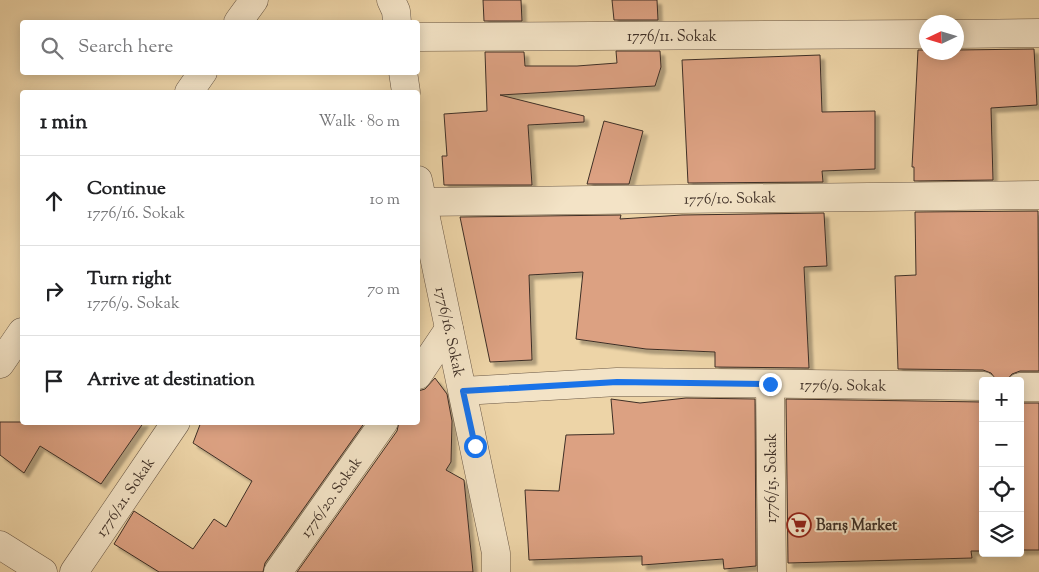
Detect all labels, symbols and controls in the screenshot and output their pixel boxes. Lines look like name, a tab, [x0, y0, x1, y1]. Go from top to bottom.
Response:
north arrow	[919, 15, 964, 60]
search box	[20, 20, 420, 75]
street label: 1776/11. Sokak	[627, 27, 717, 48]
icon: search	[38, 34, 66, 62]
text: Search here	[78, 34, 173, 61]
text: 1 min	[40, 108, 87, 138]
text: Walk · 80 m	[318, 111, 400, 134]
text: Continue	[87, 176, 166, 203]
icon: ahead	[40, 187, 68, 215]
street label: 1776/10. Sokak	[684, 188, 776, 211]
text: 10 m	[370, 189, 400, 212]
text: 1776/16. Sokak	[87, 203, 185, 226]
text: Turn right	[87, 266, 171, 293]
icon: right	[40, 277, 68, 305]
text: 70 m	[367, 279, 400, 302]
street label: 1776/16. Sokak	[429, 285, 468, 380]
text: 1776/9. Sokak	[87, 293, 180, 316]
icon: arrive	[40, 367, 68, 395]
text: Arrive at destination	[87, 367, 255, 394]
route end	[759, 373, 782, 396]
street label: 1776/9. Sokak	[799, 375, 887, 398]
map controls	[979, 377, 1024, 557]
button: +	[979, 377, 1024, 422]
button: −	[979, 422, 1024, 467]
street label: 1776/15. Sokak	[762, 433, 783, 523]
route start	[464, 435, 487, 458]
street label: 1776/20. Sokak	[297, 453, 368, 542]
street label: 1776/21. Sokak	[92, 454, 161, 542]
button: locate	[979, 467, 1024, 512]
supermarket icon: Barış Market	[786, 512, 812, 538]
button: layers	[979, 512, 1024, 557]
place label: Barış Market	[816, 516, 898, 537]

